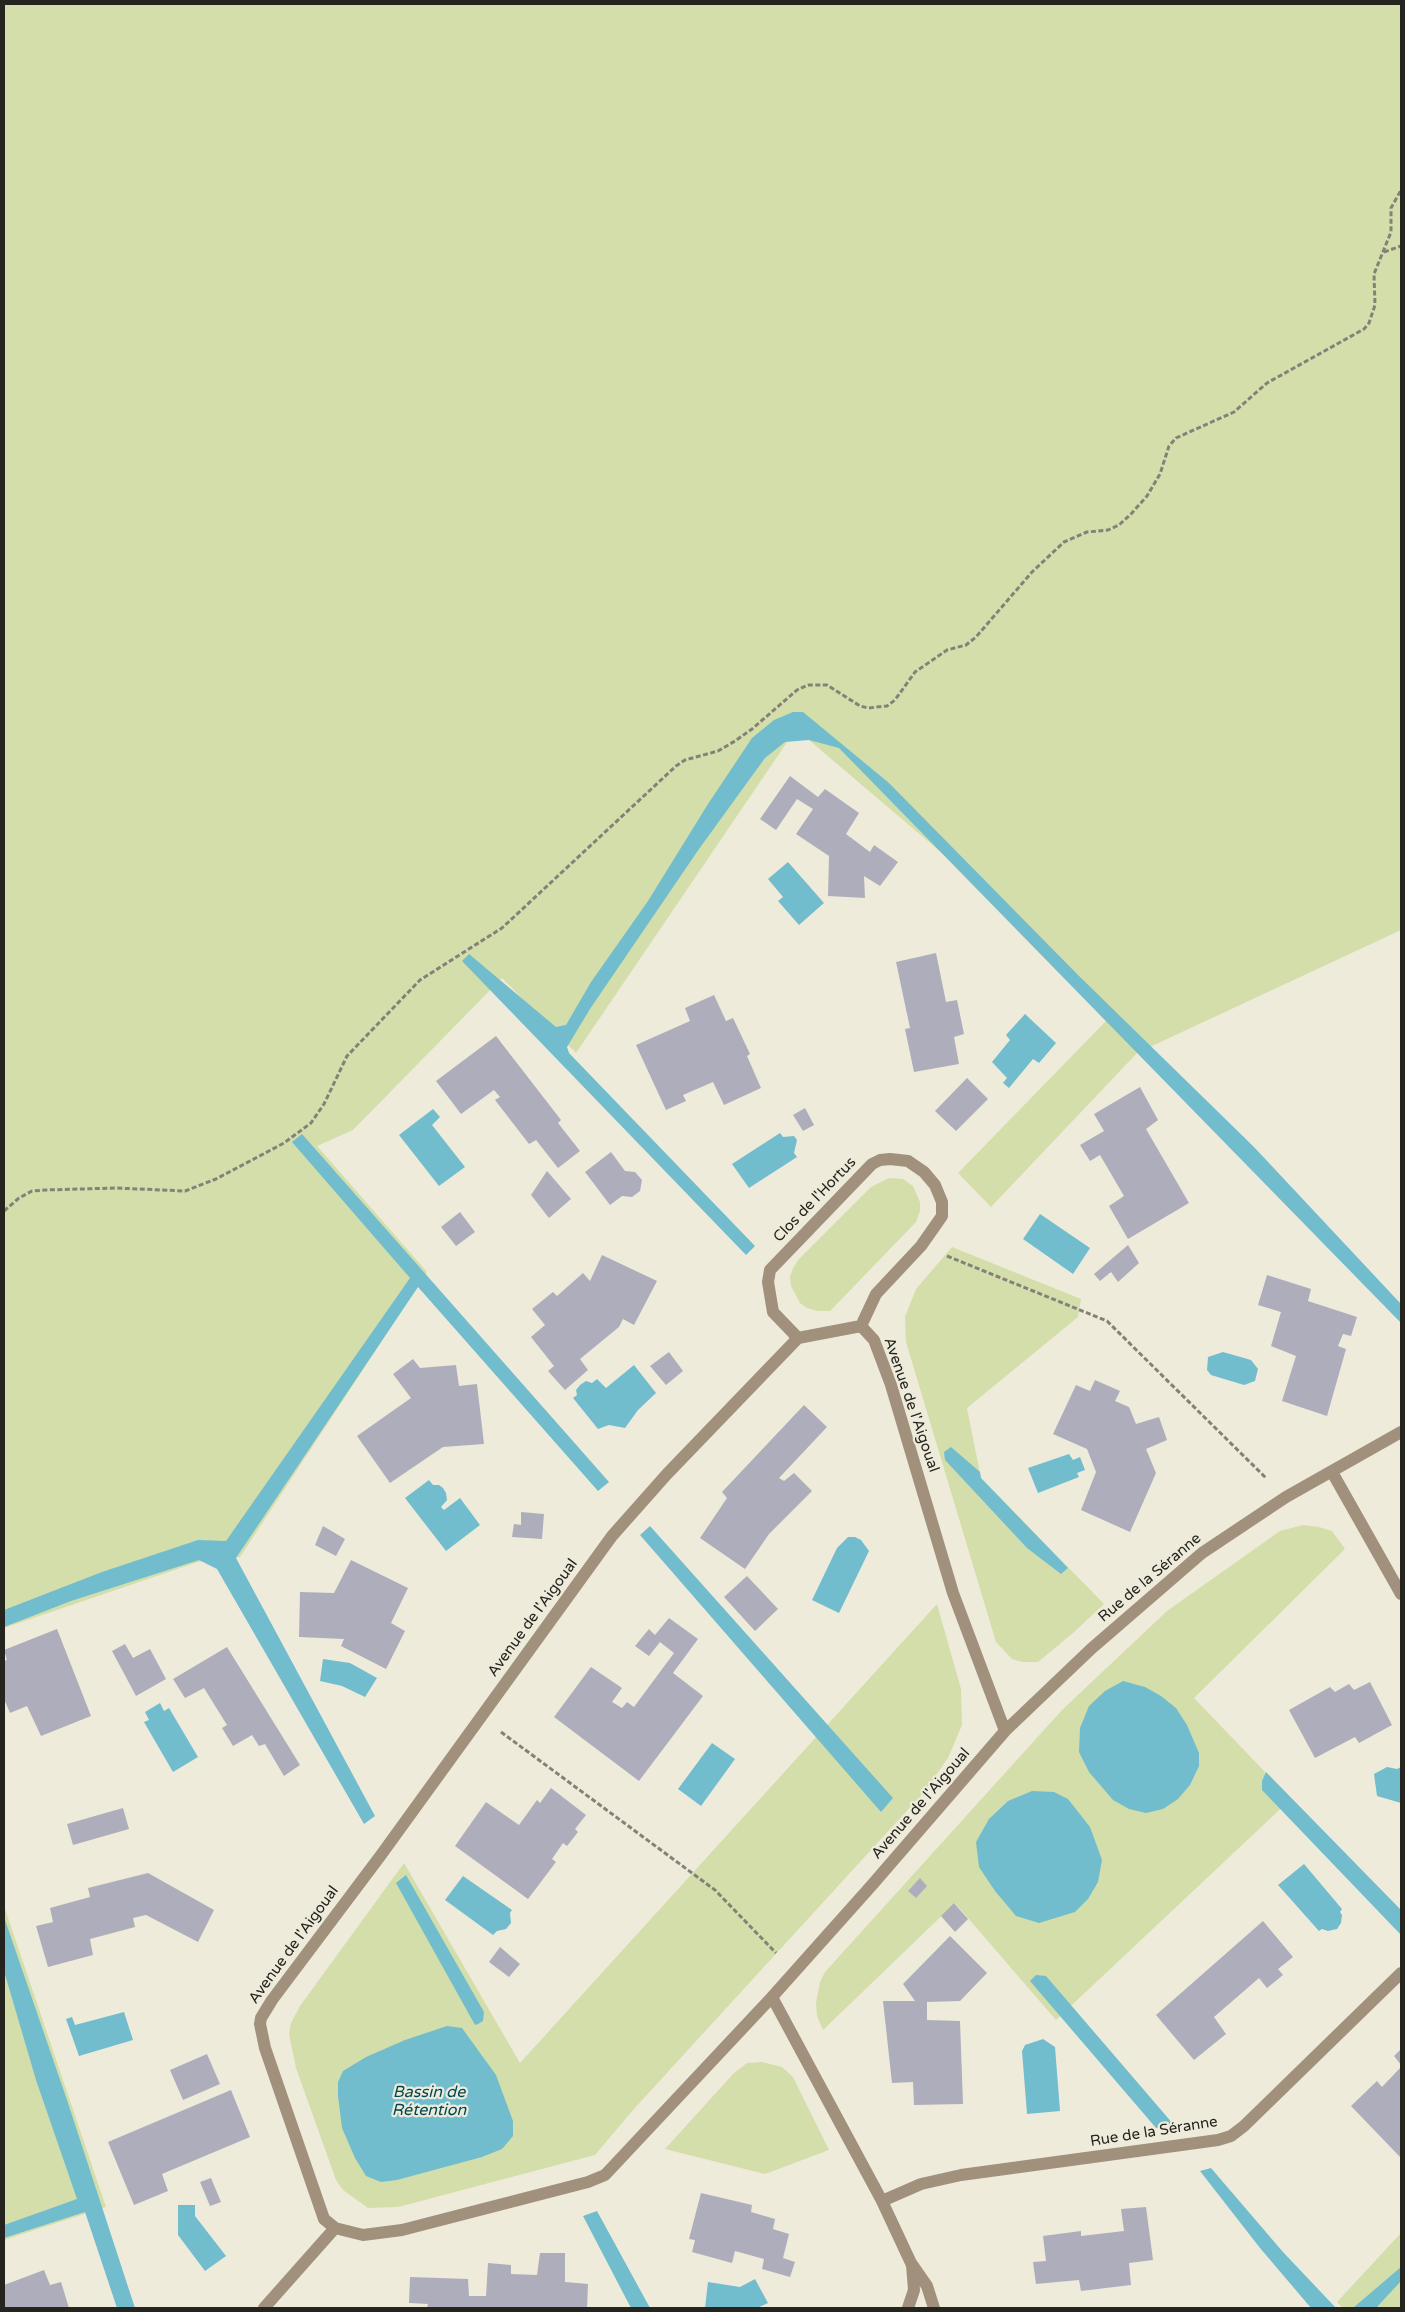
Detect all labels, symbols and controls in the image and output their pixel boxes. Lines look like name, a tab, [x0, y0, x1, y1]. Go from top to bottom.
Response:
street label: Clos de l'Hortus	[770, 1154, 860, 1246]
street label: Avenue de l'Aigoual	[880, 1335, 942, 1475]
street label: Rue de la Séranne	[1095, 1530, 1205, 1626]
street label: Avenue de l'Aigoual	[484, 1556, 582, 1680]
street label: Avenue de l'Aigoual	[868, 1745, 974, 1863]
street label: Avenue de l'Aigoual	[245, 1883, 343, 2007]
water label: Bassin de Rétention	[392, 2083, 466, 2121]
street label: Rue de la Séranne	[1089, 2113, 1219, 2151]

